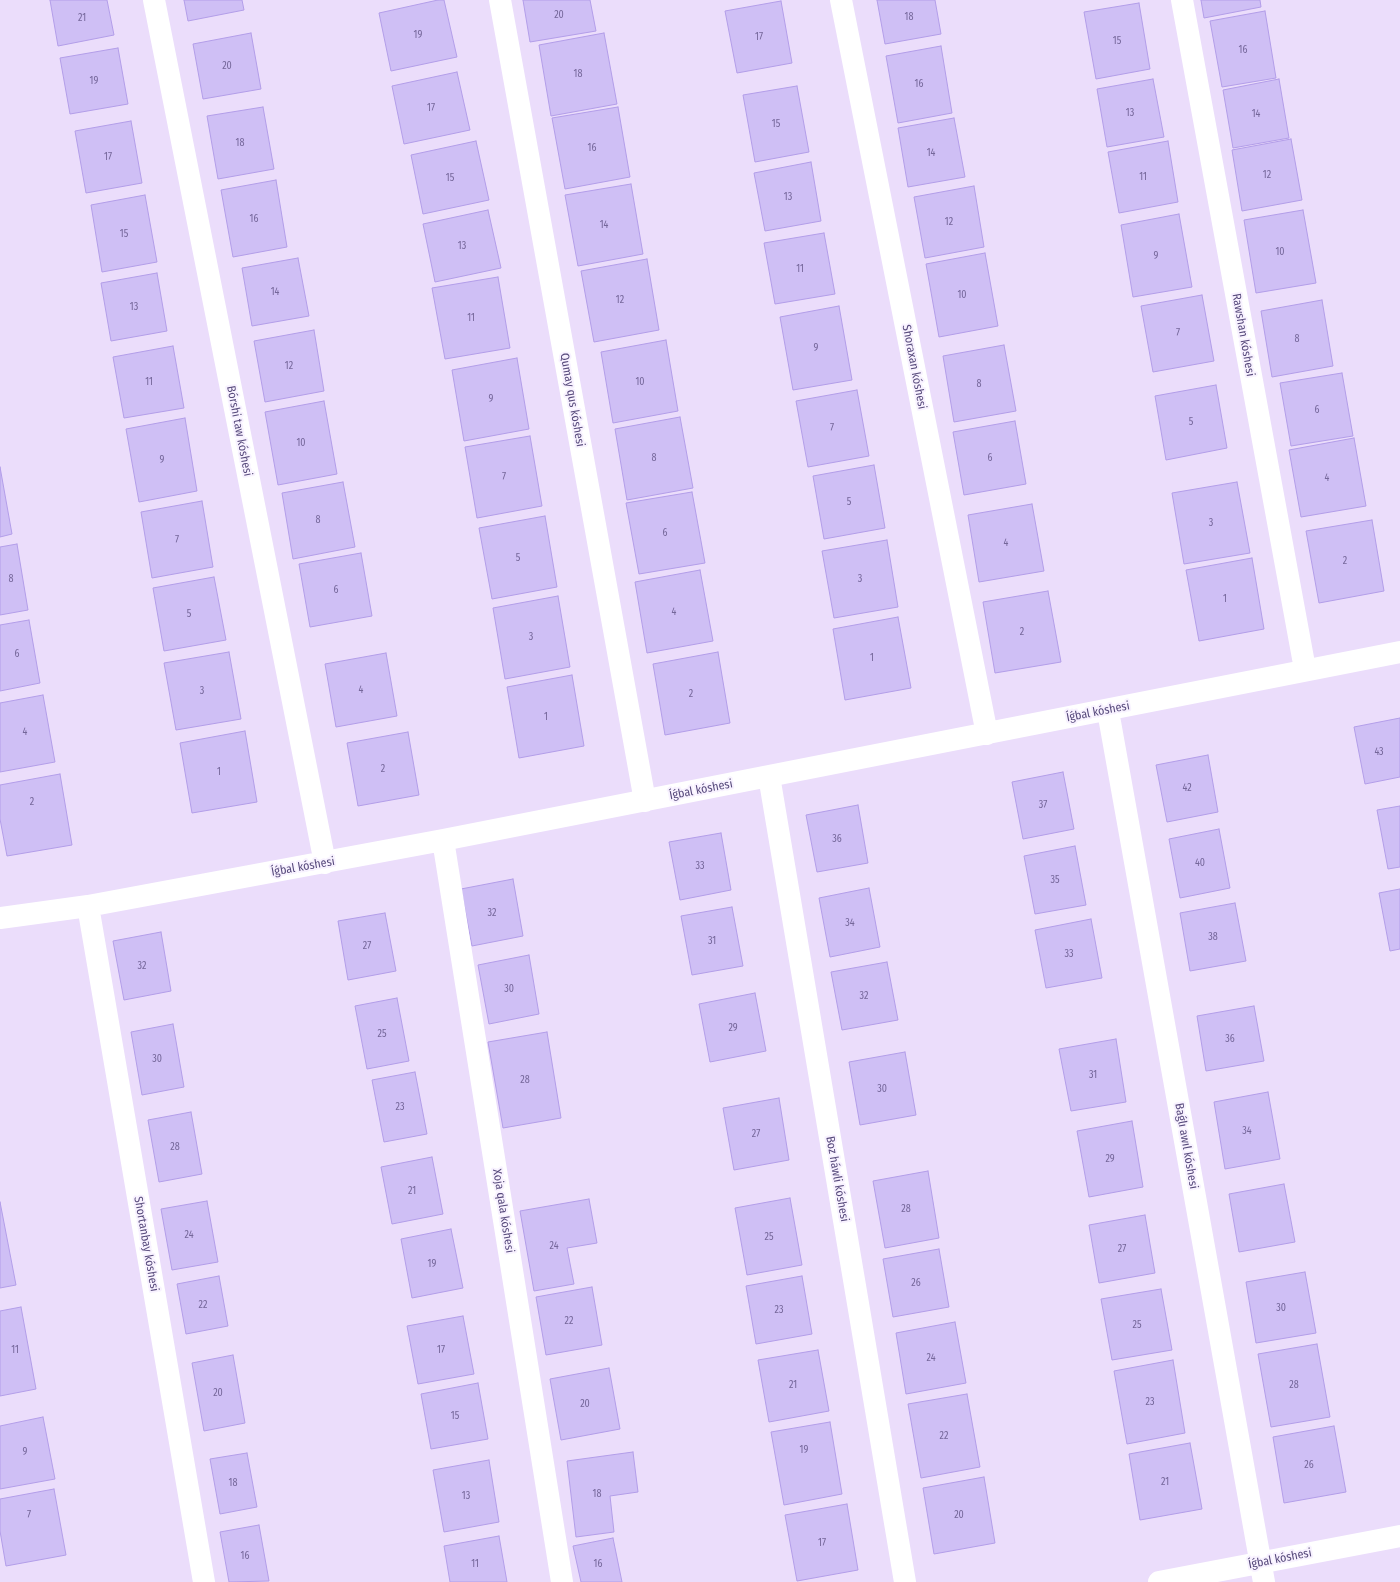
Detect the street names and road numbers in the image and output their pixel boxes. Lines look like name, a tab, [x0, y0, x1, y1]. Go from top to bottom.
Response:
street label: Rawshan kóshesi	[1229, 292, 1257, 378]
street label: Shoraxan kóshesi	[899, 324, 929, 410]
street label: Qumay qus kóshesi	[557, 352, 587, 448]
street label: Bórshi taw kóshesi	[223, 385, 255, 477]
street label: Íǵbal kóshesi	[1065, 699, 1131, 725]
street label: Íǵbal kóshesi	[668, 777, 734, 803]
street label: Íǵbal kóshesi	[270, 854, 336, 880]
street label: Baǵlı awıl kóshesi	[1171, 1102, 1201, 1190]
street label: Boz háwli kóshesi	[822, 1135, 852, 1223]
street label: Xoja qala kóshesi	[489, 1168, 517, 1254]
street label: Shortanbay kóshesi	[131, 1195, 161, 1293]
street label: Íǵbal kóshesi	[1247, 1546, 1313, 1572]

